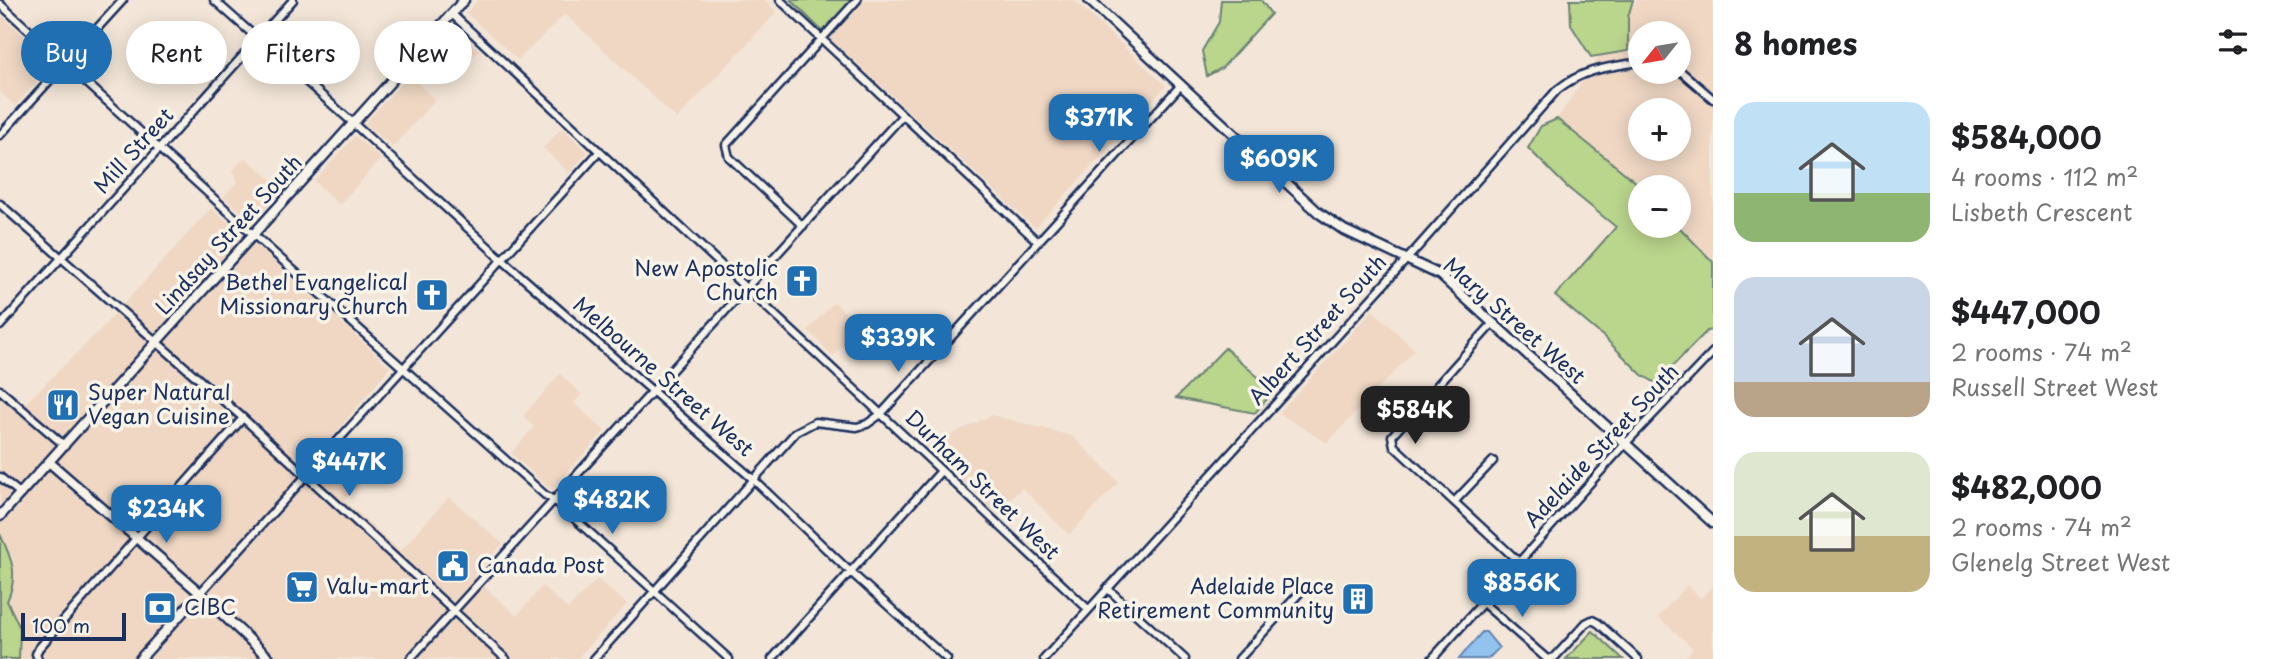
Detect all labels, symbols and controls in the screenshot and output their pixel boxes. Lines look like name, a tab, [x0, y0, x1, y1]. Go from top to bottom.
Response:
text: 8 homes	[1734, 20, 1857, 65]
chip: Buy	[21, 21, 112, 84]
chip: Rent	[126, 21, 227, 84]
chip: Filters	[241, 21, 360, 84]
chip: New	[374, 21, 472, 84]
north arrow	[1628, 21, 1690, 84]
map controls	[1628, 21, 1691, 238]
icon: filters	[2214, 23, 2252, 61]
pin: $371K	[1050, 94, 1148, 154]
button: +	[1628, 98, 1691, 161]
street label: Mill Street	[85, 99, 180, 200]
text: $371K	[1065, 99, 1133, 134]
text: $584,000	[1951, 114, 2102, 159]
icon: home	[1790, 130, 1874, 214]
pin: $609K	[1230, 136, 1328, 195]
text: $609K	[1240, 140, 1318, 175]
street label: Lindsay Street South	[147, 146, 308, 321]
text: 4 rooms · 112 m²	[1951, 159, 2138, 194]
button: −	[1628, 175, 1691, 238]
text: Lisbeth Crescent	[1951, 194, 2132, 229]
street label: Albert Street South	[1240, 246, 1393, 411]
street label: Mary Street West	[1437, 249, 1594, 390]
place label: New Apostolic Church	[634, 251, 778, 307]
church icon: New Apostolic Church	[783, 262, 821, 300]
place label: Bethel Evangelical Missionary Church	[220, 265, 408, 321]
church icon: Bethel Evangelical Missionary Church	[413, 276, 451, 314]
street label: Melbourne Street West	[567, 288, 762, 463]
text: $447,000	[1951, 289, 2101, 334]
icon: home	[1790, 305, 1874, 389]
pin: $339K	[849, 314, 947, 374]
text: $339K	[861, 319, 935, 354]
text: 2 rooms · 74 m²	[1951, 334, 2132, 369]
street label: Adelaide Street South	[1516, 355, 1685, 534]
text: Russell Street West	[1951, 369, 2158, 404]
place label: Super Natural Vegan Cuisine	[88, 375, 230, 431]
restaurant icon: Super Natural Vegan Cuisine	[44, 386, 82, 424]
pin: $584K	[1366, 386, 1464, 446]
text: $584K	[1377, 391, 1453, 426]
street label: Durham Street West	[899, 401, 1068, 566]
pin: $447K	[300, 438, 398, 498]
text: $447K	[312, 443, 386, 478]
text: $482,000	[1951, 464, 2102, 509]
pin: $482K	[563, 476, 661, 536]
icon: home	[1790, 480, 1874, 564]
text: $482K	[574, 481, 650, 516]
pin: $234K	[117, 486, 215, 545]
text: $234K	[127, 490, 205, 525]
text: 2 rooms · 74 m²	[1951, 509, 2132, 544]
text: Glenelg Street West	[1951, 544, 2170, 579]
public building icon: Canada Post	[434, 547, 472, 585]
place label: Canada Post	[477, 548, 604, 580]
pin: $856K	[1473, 560, 1571, 619]
text: $856K	[1483, 564, 1561, 599]
supermarket icon: Valu-mart	[283, 568, 321, 606]
place label: Valu-mart	[326, 569, 429, 601]
place label: Adelaide Place Retirement Community	[1097, 569, 1334, 625]
building icon: Adelaide Place Retirement Community	[1339, 580, 1377, 618]
bank icon: CIBC	[141, 589, 179, 627]
place label: CIBC	[184, 590, 236, 622]
scale bar	[21, 610, 126, 642]
text: 100 m	[32, 611, 90, 639]

